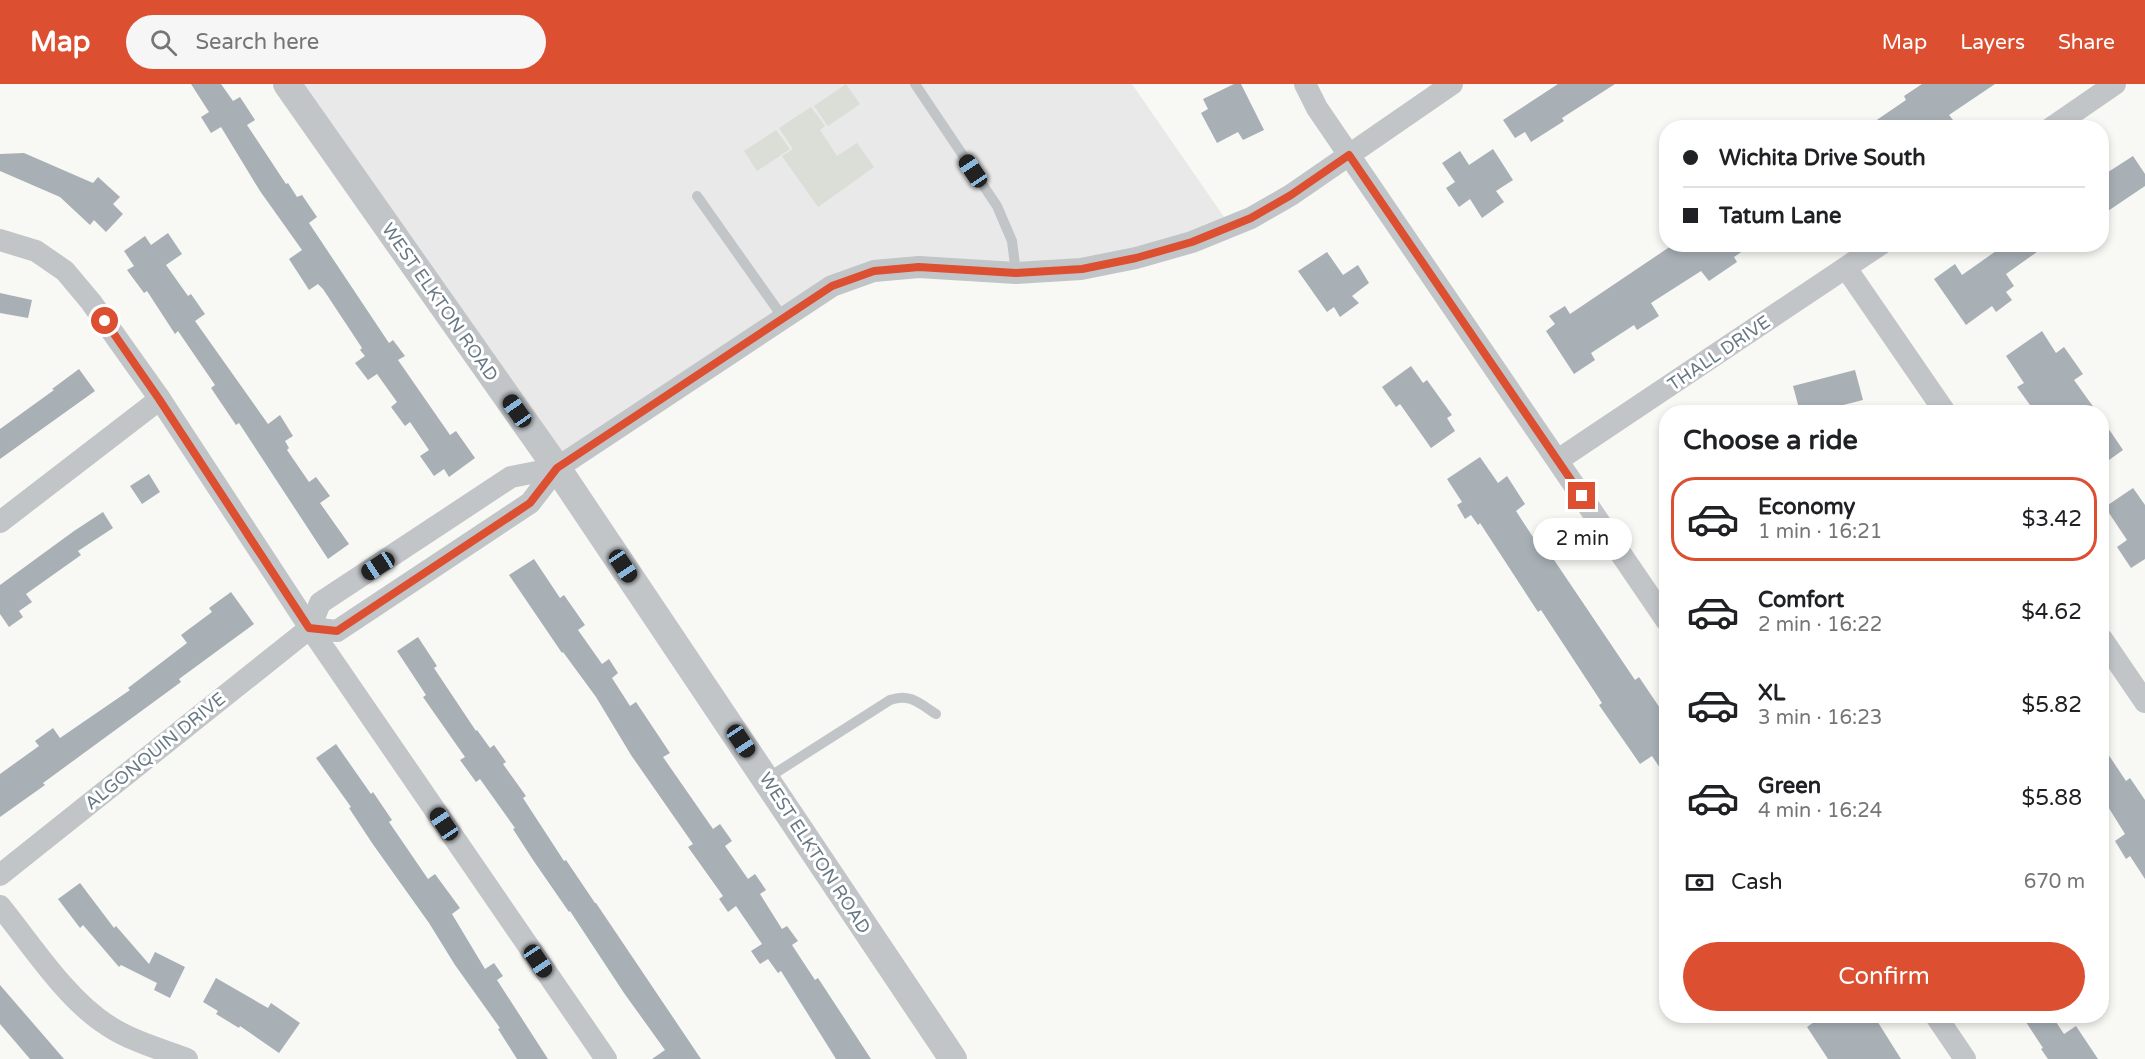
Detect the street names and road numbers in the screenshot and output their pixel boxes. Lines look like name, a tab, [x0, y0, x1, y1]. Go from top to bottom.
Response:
street label: WEST ELKTON ROAD	[377, 219, 503, 385]
street label: THALL DRIVE	[1664, 311, 1774, 395]
street label: ALGONQUIN DRIVE	[80, 688, 230, 814]
street label: WEST ELKTON ROAD	[755, 768, 875, 938]

